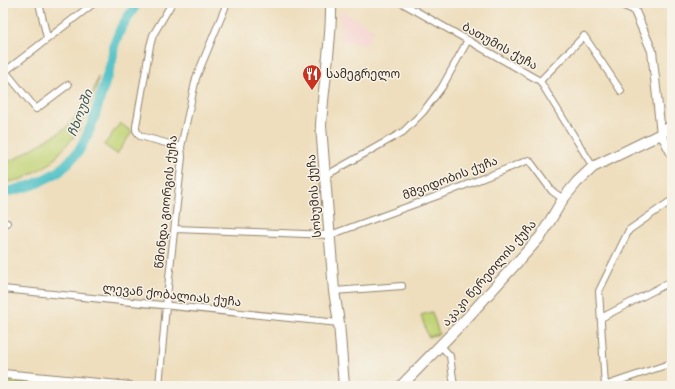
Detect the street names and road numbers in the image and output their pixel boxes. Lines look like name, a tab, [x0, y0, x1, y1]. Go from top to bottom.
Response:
street label: ბათუმის ქუჩა	[458, 16, 542, 76]
street label: წმინდა გიორგის ქუჩა	[148, 134, 184, 270]
street label: მშვიდობის ქუჩა	[399, 150, 501, 206]
street label: სოხუმის ქუჩა	[300, 153, 328, 239]
street label: აკაკი წერეთლის ქუჩა	[436, 214, 542, 332]
street label: ლევან ქობალიას ქუჩა	[102, 277, 242, 313]

